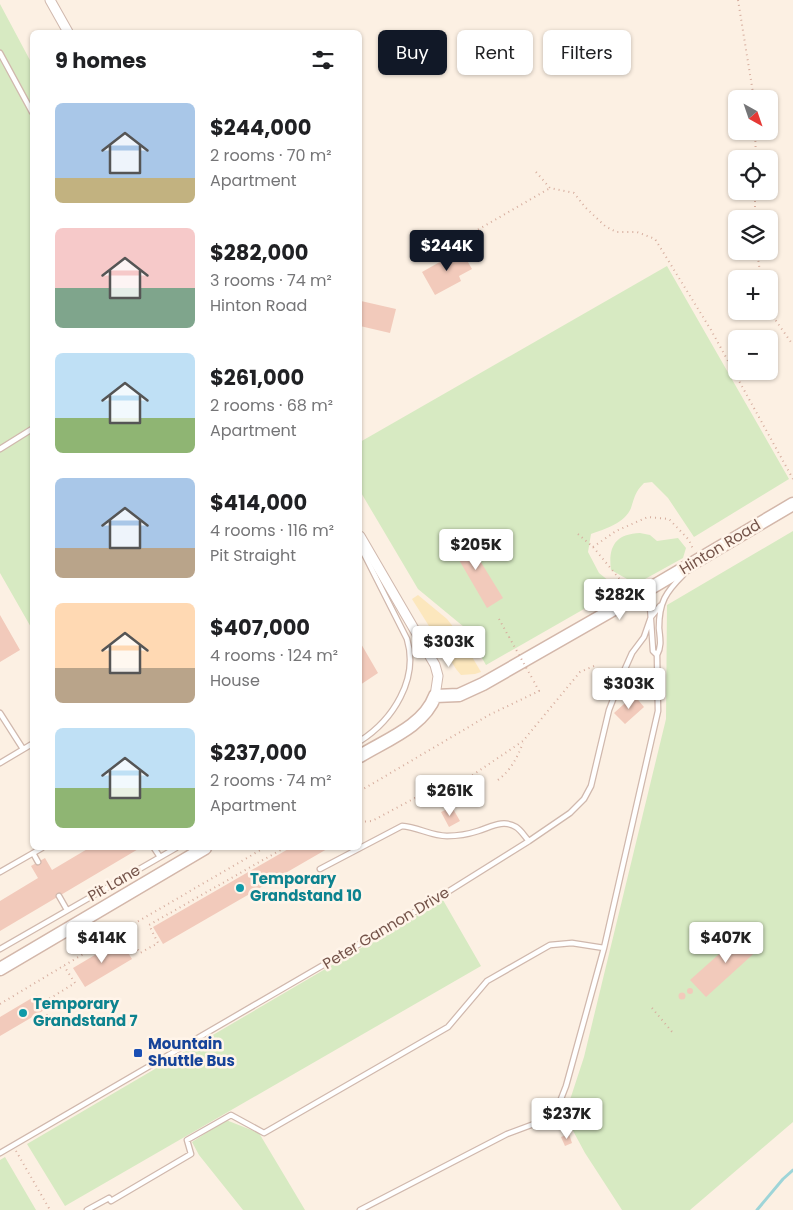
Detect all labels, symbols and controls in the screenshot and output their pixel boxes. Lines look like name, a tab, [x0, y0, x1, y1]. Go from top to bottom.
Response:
chip: Buy	[378, 30, 447, 75]
chip: Rent	[457, 30, 533, 75]
chip: Filters	[543, 30, 631, 75]
text: 9 homes	[55, 46, 147, 75]
icon: filters	[309, 46, 337, 74]
north arrow	[728, 90, 778, 140]
map controls	[728, 90, 778, 380]
text: $244,000	[210, 113, 311, 142]
icon: home	[95, 123, 155, 183]
text: 2 rooms · 70 m²	[210, 144, 332, 167]
button: locate	[728, 150, 778, 200]
text: Apartment	[210, 169, 297, 192]
button: layers	[728, 210, 778, 260]
pin: $244K	[412, 230, 482, 272]
text: $244K	[421, 234, 473, 257]
text: $282,000	[210, 238, 309, 267]
icon: home	[95, 248, 155, 308]
text: 3 rooms · 74 m²	[210, 269, 332, 292]
button: +	[728, 270, 778, 320]
text: Hinton Road	[210, 294, 307, 317]
button: −	[728, 330, 778, 380]
text: $261,000	[210, 363, 304, 392]
icon: home	[95, 373, 155, 433]
text: 2 rooms · 68 m²	[210, 394, 333, 417]
text: Apartment	[210, 419, 297, 442]
text: $414,000	[210, 488, 307, 517]
icon: home	[95, 498, 155, 558]
street label: Hinton Road	[675, 514, 764, 579]
text: 4 rooms · 116 m²	[210, 519, 334, 542]
pin: $205K	[441, 528, 511, 571]
text: $205K	[450, 533, 502, 556]
text: Pit Straight	[210, 544, 296, 567]
pin: $282K	[585, 578, 655, 621]
text: $282K	[595, 583, 645, 606]
text: $407,000	[210, 613, 310, 642]
icon: home	[95, 623, 155, 683]
pin: $303K	[414, 626, 484, 668]
text: $303K	[423, 630, 475, 653]
text: 4 rooms · 124 m²	[210, 644, 338, 667]
pin: $303K	[594, 668, 664, 710]
text: House	[210, 669, 260, 692]
text: $303K	[603, 672, 655, 695]
text: $237,000	[210, 738, 307, 767]
icon: home	[95, 748, 155, 808]
text: 2 rooms · 74 m²	[210, 769, 332, 792]
pin: $261K	[415, 774, 485, 817]
text: $261K	[426, 779, 474, 802]
text: Apartment	[210, 794, 297, 817]
street label: Pit Lane	[84, 859, 144, 906]
place label: Temporary Grandstand 10	[250, 868, 362, 906]
street label: Peter Gannon Drive	[319, 881, 453, 974]
marker: Temporary Grandstand 10	[234, 882, 246, 894]
pin: $414K	[67, 922, 137, 964]
pin: $407K	[691, 922, 761, 964]
text: $414K	[77, 926, 127, 949]
text: $407K	[700, 926, 752, 949]
place label: Temporary Grandstand 7	[33, 993, 137, 1031]
marker: Temporary Grandstand 7	[17, 1007, 29, 1019]
place label: Mountain Shuttle Bus	[148, 1033, 235, 1071]
marker: Mountain Shuttle Bus	[132, 1047, 144, 1059]
pin: $237K	[532, 1098, 602, 1140]
text: $237K	[542, 1102, 592, 1125]

